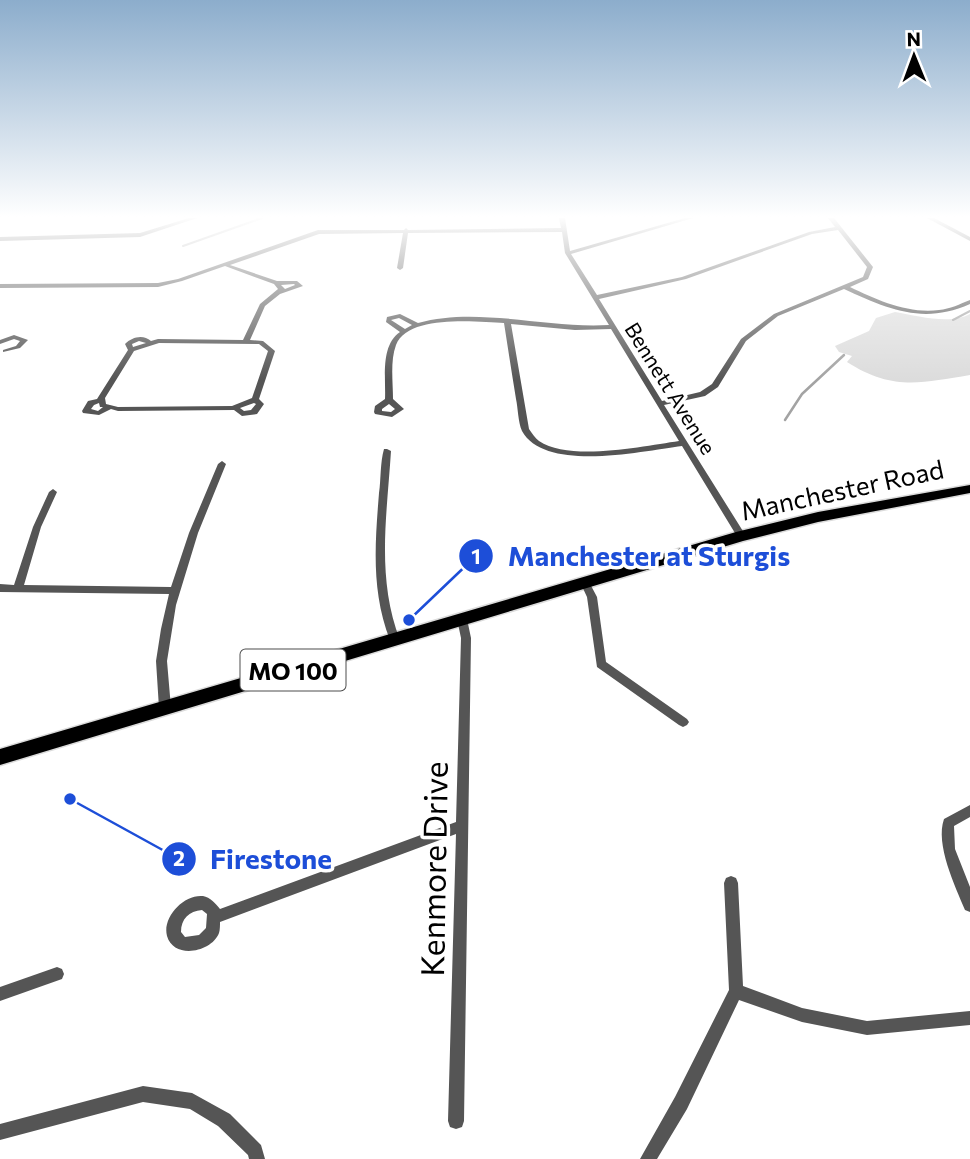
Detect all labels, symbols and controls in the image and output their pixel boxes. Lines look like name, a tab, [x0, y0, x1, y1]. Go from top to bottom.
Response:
north arrow	[879, 21, 949, 91]
text: N	[906, 27, 921, 50]
street label: Bennett Avenue	[620, 317, 722, 459]
street label: Manchester Road	[738, 452, 946, 526]
callout: Manchester at Sturgis	[459, 532, 804, 581]
text: Manchester at Sturgis	[508, 538, 790, 572]
text: 1	[471, 543, 481, 568]
road number: MO 100	[240, 650, 346, 690]
street label: Kenmore Drive	[411, 761, 455, 977]
callout: Firestone	[161, 834, 346, 883]
text: Firestone	[210, 841, 332, 875]
text: 2	[173, 845, 185, 870]

